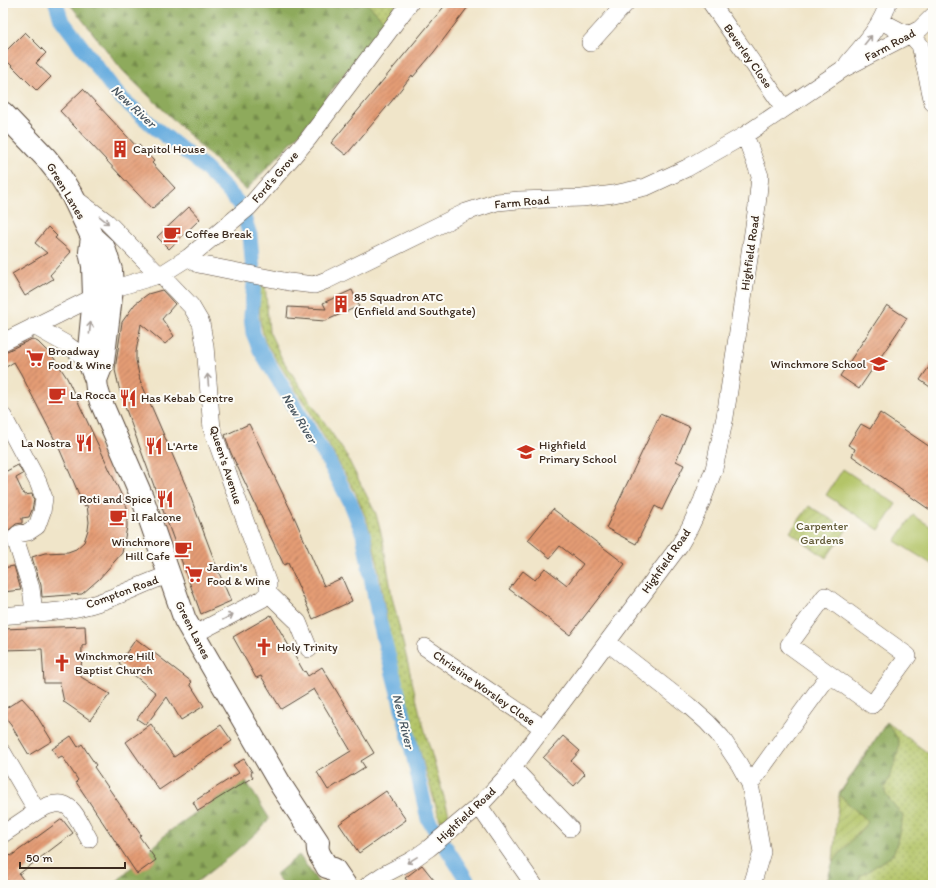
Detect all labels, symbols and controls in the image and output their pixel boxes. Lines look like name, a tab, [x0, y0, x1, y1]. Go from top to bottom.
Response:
street label: Beverley Close	[721, 21, 775, 91]
street label: Farm Road	[862, 26, 918, 64]
one-way arrow	[864, 34, 873, 45]
water label: New River	[108, 82, 160, 132]
building icon: Capitol House	[110, 139, 130, 159]
place label: Capitol House	[133, 142, 205, 156]
street label: Ford's Grove	[249, 148, 301, 206]
street label: Green Lanes	[44, 160, 88, 222]
street label: Farm Road	[494, 193, 551, 211]
street label: Highfield Road	[738, 214, 762, 291]
one-way arrow	[98, 216, 109, 225]
cafe icon: Coffee Break	[162, 224, 182, 244]
place label: Coffee Break	[185, 227, 252, 241]
place label: 85 Squadron ATC (Enfield and Southgate)	[354, 290, 476, 318]
building icon: 85 Squadron ATC (Enfield and Southgate)	[331, 294, 351, 314]
one-way arrow	[86, 322, 94, 335]
place label: Broadway Food & Wine	[48, 344, 111, 372]
supermarket icon: Broadway Food & Wine	[25, 348, 45, 368]
school or university icon: Winchmore School	[869, 354, 889, 374]
place label: Winchmore School	[770, 357, 867, 371]
one-way arrow	[205, 374, 212, 387]
cafe icon: La Rocca	[47, 385, 67, 405]
place label: La Rocca	[70, 388, 117, 402]
restaurant icon: Has Kebab Centre	[118, 388, 138, 408]
place label: Has Kebab Centre	[141, 391, 234, 405]
water label: New River	[279, 391, 321, 448]
street label: Queen's Avenue	[207, 424, 245, 506]
restaurant icon: La Nostra	[74, 433, 94, 453]
place label: La Nostra	[21, 436, 72, 450]
restaurant icon: L'Arte	[144, 436, 164, 456]
place label: Highfield Primary School	[539, 438, 617, 466]
place label: L'Arte	[167, 439, 198, 453]
school or university icon: Highfield Primary School	[516, 442, 536, 462]
restaurant icon: Roti and Spice	[155, 489, 175, 509]
place label: Roti and Spice	[79, 492, 152, 506]
cafe icon: Il Falcone	[108, 507, 128, 527]
place label: Il Falcone	[131, 510, 181, 524]
park label: Carpenter Gardens	[796, 519, 848, 547]
street label: Highfield Road	[639, 526, 694, 596]
place label: Winchmore Hill Cafe	[112, 535, 170, 563]
cafe icon: Winchmore Hill Cafe	[173, 539, 193, 559]
place label: Jardin's Food & Wine	[207, 560, 270, 588]
supermarket icon: Jardin's Food & Wine	[184, 564, 204, 584]
street label: Compton Road	[84, 572, 161, 612]
street label: Green Lanes	[172, 598, 214, 662]
one-way arrow	[222, 612, 234, 620]
church icon: Holy Trinity	[254, 637, 274, 657]
place label: Holy Trinity	[277, 640, 338, 654]
street label: Christine Worsley Close	[430, 647, 538, 729]
place label: Winchmore Hill Baptist Church	[75, 649, 155, 677]
church icon: Winchmore Hill Baptist Church	[52, 653, 72, 673]
water label: New River	[390, 692, 418, 752]
street label: Highfield Road	[434, 784, 499, 846]
scale bar	[20, 844, 125, 870]
text: 50 m	[26, 851, 52, 865]
one-way arrow	[406, 856, 418, 864]

